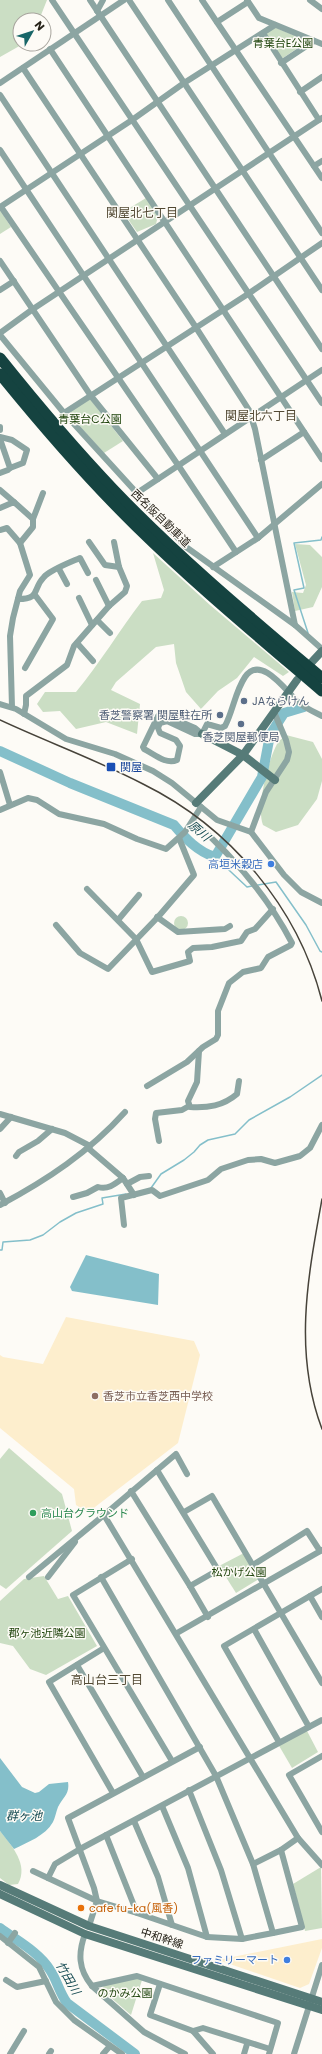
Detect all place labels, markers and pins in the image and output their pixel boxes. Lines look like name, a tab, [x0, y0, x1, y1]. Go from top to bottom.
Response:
place label: JAならけん	[252, 693, 309, 709]
marker: JAならけん	[239, 696, 249, 706]
place label: 香芝警察署 関屋駐在所	[99, 707, 213, 723]
marker: 香芝警察署 関屋駐在所	[215, 710, 225, 720]
marker: 香芝関屋郵便局	[236, 719, 246, 729]
place label: 香芝関屋郵便局	[203, 729, 280, 745]
place label: 関屋	[120, 759, 142, 775]
marker: 関屋	[105, 761, 117, 773]
place label: 高垣米穀店	[208, 856, 263, 872]
marker: 高垣米穀店	[266, 859, 276, 869]
place label: 香芝市立香芝西中学校	[103, 1388, 213, 1404]
marker: 香芝市立香芝西中学校	[90, 1391, 100, 1401]
place label: 高山台グラウンド	[41, 1505, 129, 1521]
marker: 高山台グラウンド	[28, 1508, 38, 1518]
place label: cafe fu-ka(風香)	[89, 1900, 178, 1916]
marker: cafe fu-ka(風香)	[76, 1903, 86, 1913]
place label: ファミリーマート	[191, 1952, 279, 1968]
marker: ファミリーマート	[282, 1955, 292, 1965]

